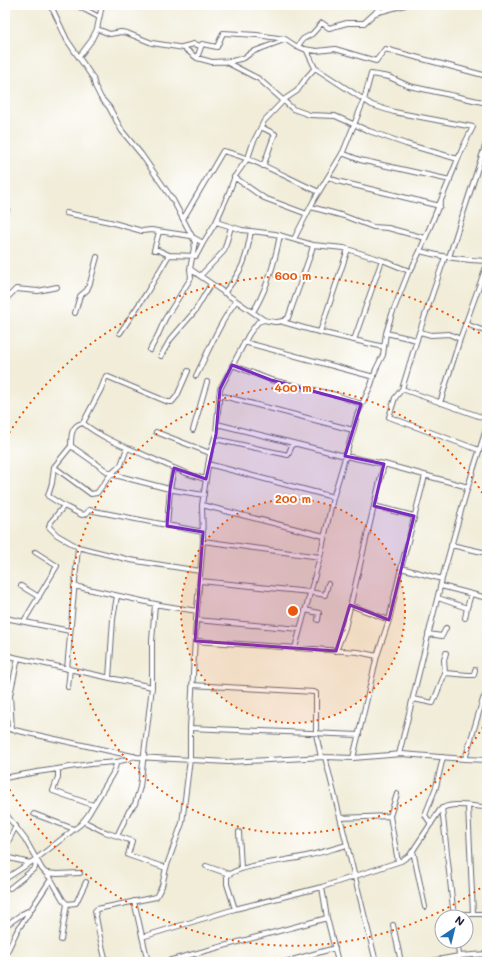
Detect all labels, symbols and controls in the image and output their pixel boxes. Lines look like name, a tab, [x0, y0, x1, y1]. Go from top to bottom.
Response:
text: 600 m	[275, 267, 311, 283]
text: 400 m	[275, 379, 311, 395]
text: 200 m	[275, 490, 311, 506]
centre of rings	[286, 604, 300, 618]
north arrow	[434, 909, 474, 949]
text: N	[452, 912, 468, 929]

